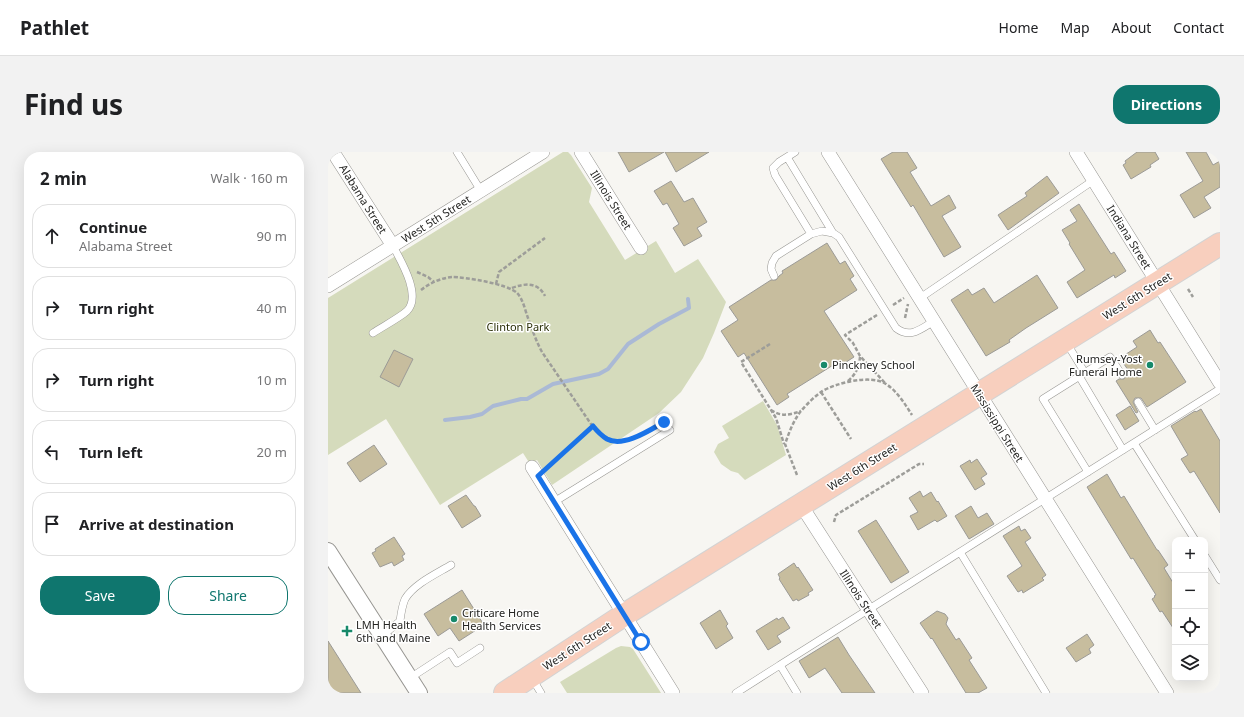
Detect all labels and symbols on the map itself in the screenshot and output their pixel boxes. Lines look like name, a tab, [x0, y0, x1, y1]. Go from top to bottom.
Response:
street label: Alabama Street	[336, 161, 391, 236]
street label: Illinois Street	[587, 167, 636, 232]
street label: West 5th Street	[398, 191, 473, 246]
street label: Indiana Street	[1104, 202, 1155, 272]
street label: West 6th Street	[1099, 268, 1174, 323]
park label: Clinton Park	[487, 319, 550, 334]
place label: Rumsey-Yost Funeral Home	[1069, 351, 1142, 379]
place label: Pinckney School	[832, 357, 915, 372]
marker: Pinckney School	[819, 360, 829, 370]
marker: Rumsey-Yost Funeral Home	[1145, 360, 1155, 370]
street label: Mississippi Street	[967, 381, 1028, 465]
route end	[655, 413, 673, 431]
street label: West 6th Street	[824, 439, 899, 494]
street label: Illinois Street	[837, 566, 886, 631]
place label: Criticare Home Health Services	[462, 605, 541, 633]
marker: Criticare Home Health Services	[449, 614, 459, 624]
place label: LMH Health 6th and Maine	[356, 617, 431, 645]
street label: West 6th Street	[540, 618, 614, 673]
marker: LMH Health 6th and Maine	[341, 625, 353, 637]
route start	[632, 633, 650, 651]

